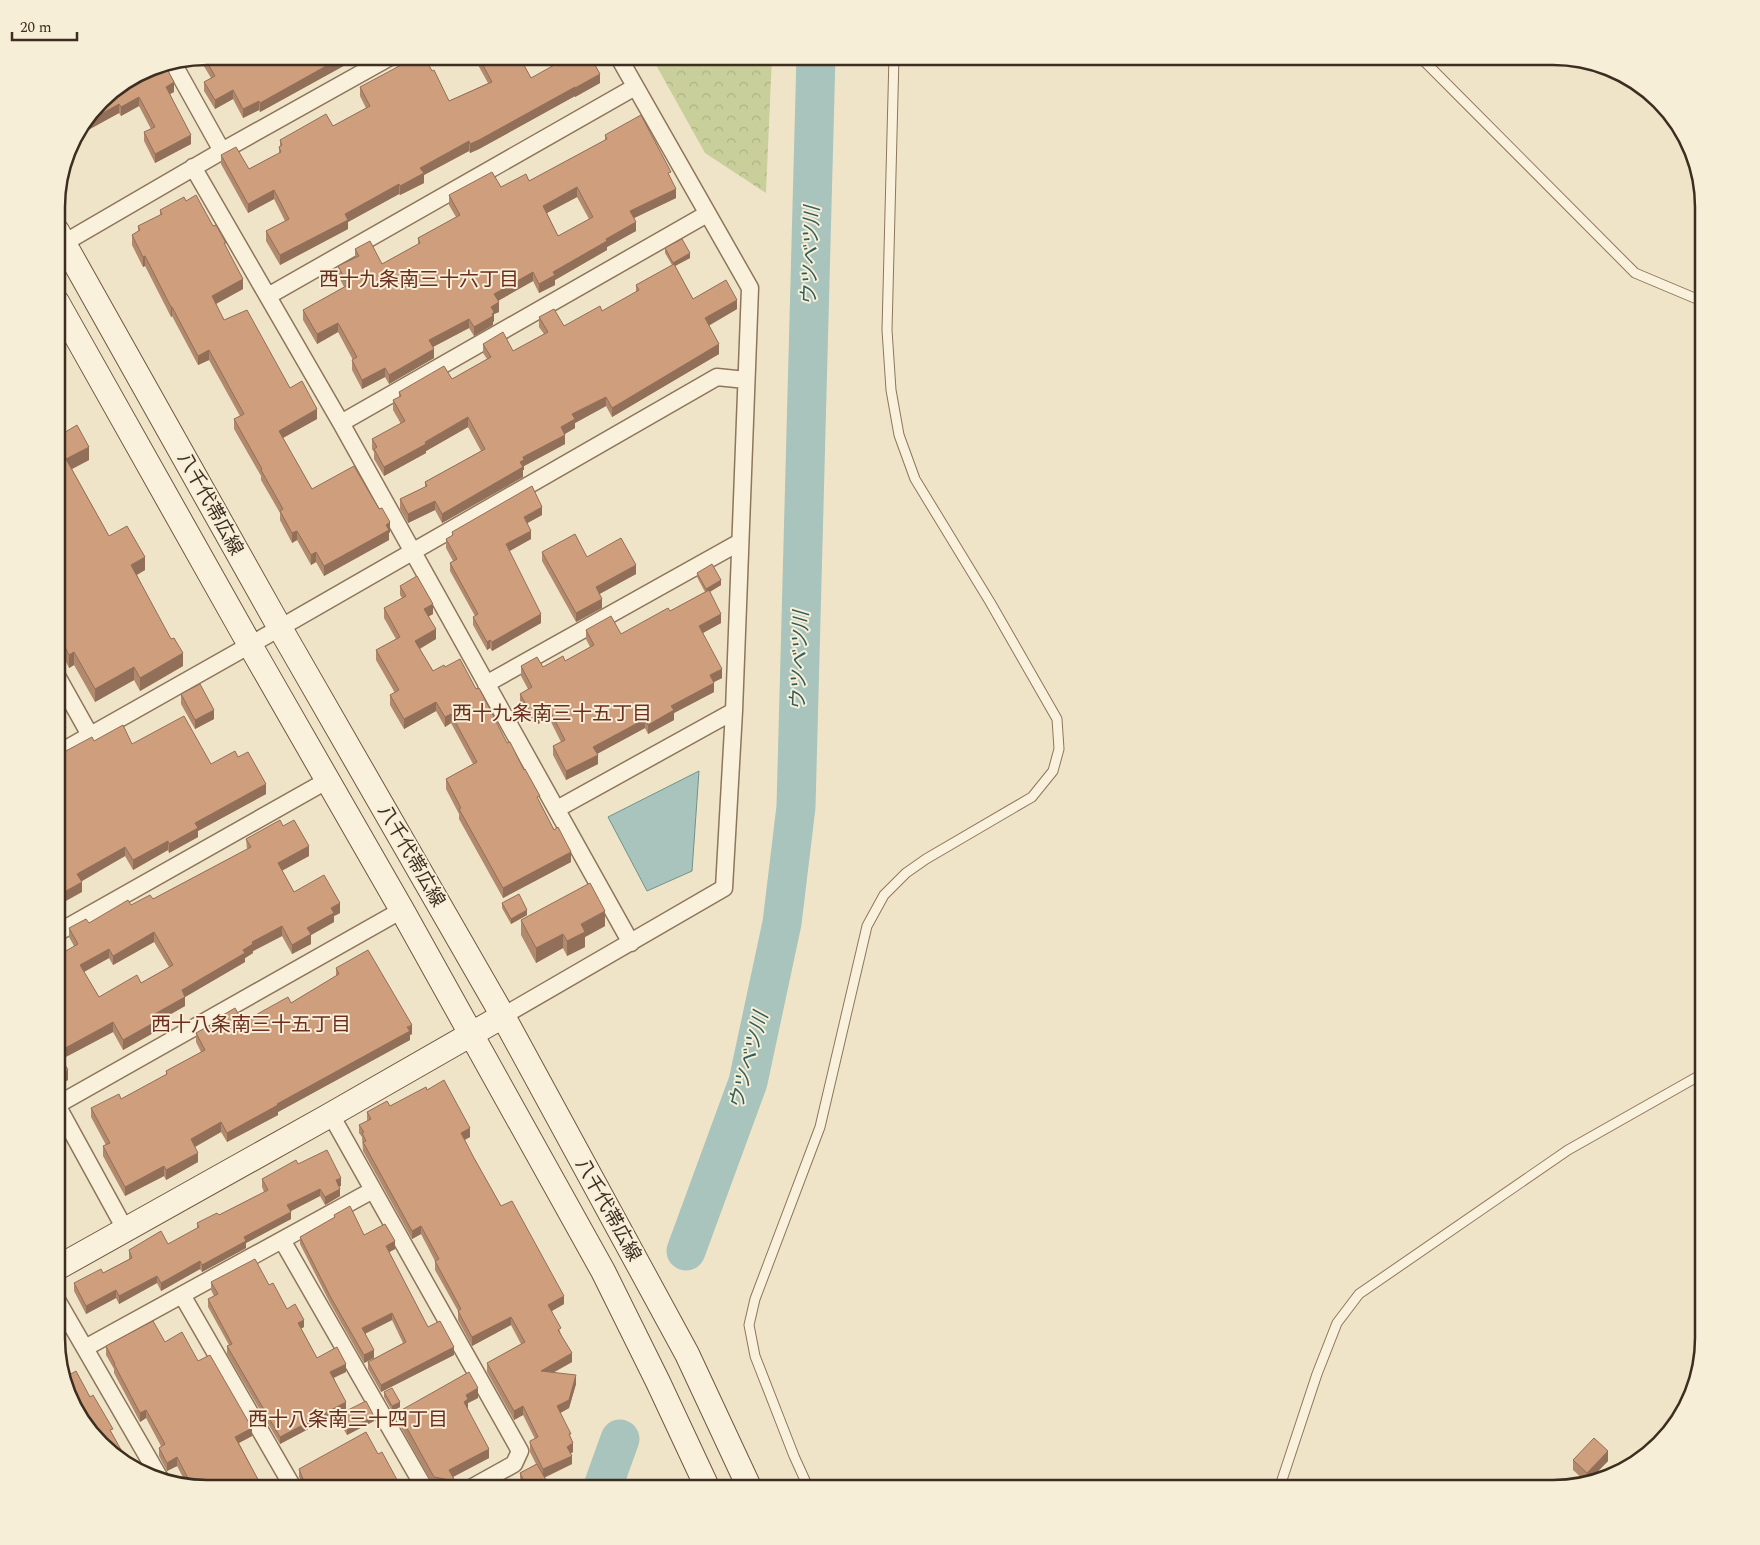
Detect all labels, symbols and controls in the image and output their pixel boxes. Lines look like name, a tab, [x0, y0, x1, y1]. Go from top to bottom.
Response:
scale bar	[12, 10, 78, 42]
text: 20 m	[20, 16, 52, 39]
water label: ウツベツ川	[794, 204, 828, 306]
district label: 西十九条南三十六丁目	[319, 265, 519, 295]
street label: 八千代帯広線	[170, 447, 250, 561]
water label: ウツベツ川	[783, 609, 817, 711]
district label: 西十九条南三十五丁目	[452, 699, 652, 729]
street label: 八千代帯広線	[370, 799, 452, 913]
water label: ウツベツ川	[722, 1007, 777, 1113]
district label: 西十八条南三十五丁目	[151, 1010, 351, 1040]
street label: 八千代帯広線	[568, 1153, 648, 1267]
district label: 西十八条南三十四丁目	[248, 1405, 448, 1435]

